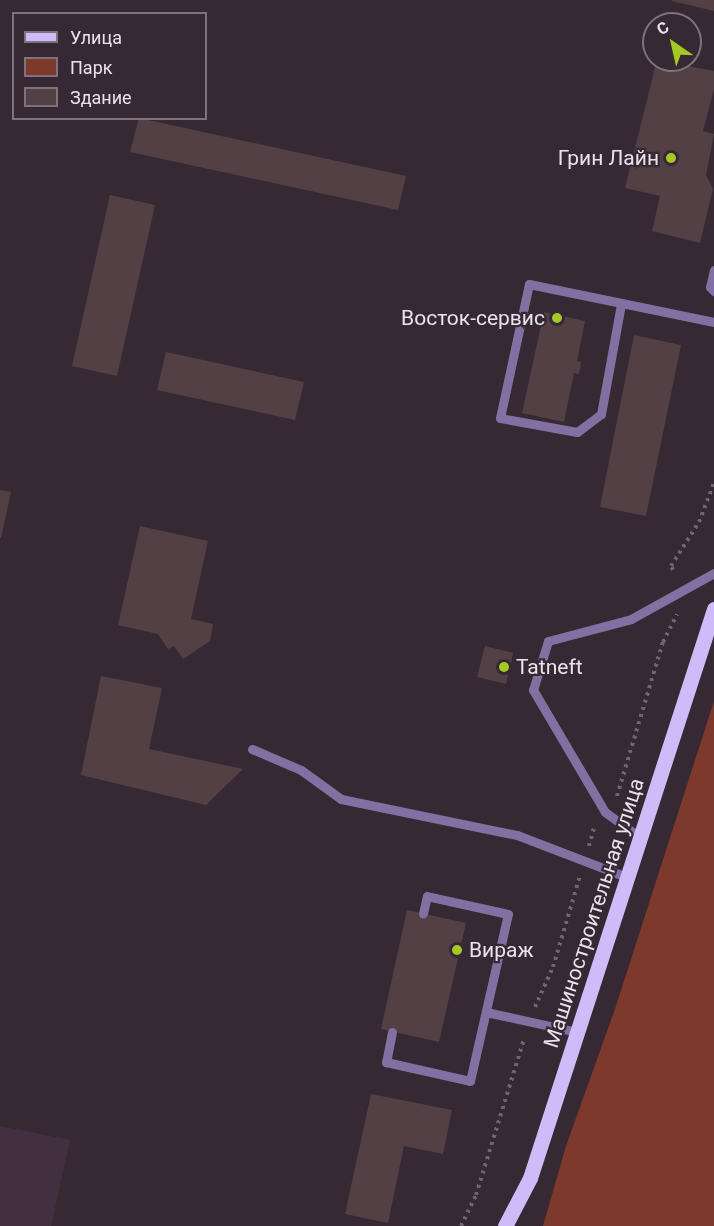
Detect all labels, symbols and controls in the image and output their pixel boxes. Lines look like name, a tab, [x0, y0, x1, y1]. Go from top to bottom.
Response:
legend	[12, 12, 207, 120]
north arrow	[642, 12, 702, 72]
text: С	[653, 18, 672, 39]
text: Улица	[70, 27, 122, 48]
text: Парк	[70, 57, 112, 78]
text: Здание	[70, 87, 132, 108]
place label: Грин Лайн	[558, 145, 659, 171]
marker: Грин Лайн	[664, 151, 678, 165]
place label: Восток-сервис	[401, 305, 545, 331]
marker: Восток-сервис	[550, 311, 564, 325]
place label: Tatneft	[516, 654, 583, 680]
marker: Tatneft	[497, 660, 511, 674]
street label: Машиностроительная улица	[538, 775, 650, 1051]
place label: Вираж	[469, 937, 534, 963]
marker: Вираж	[450, 943, 464, 957]

